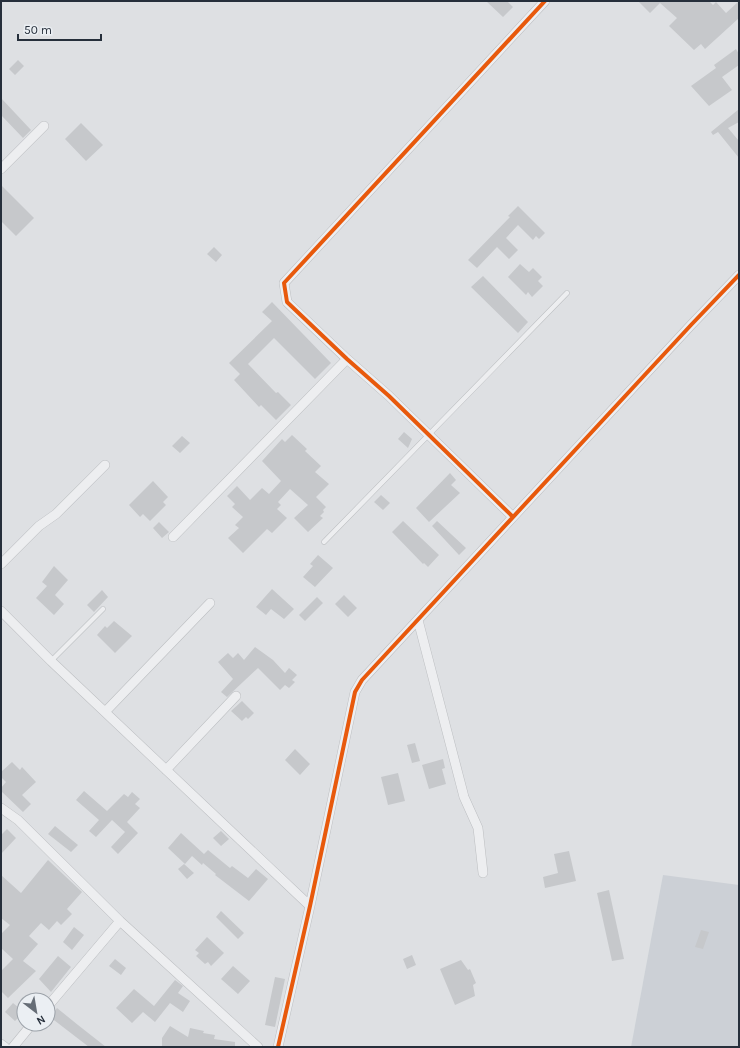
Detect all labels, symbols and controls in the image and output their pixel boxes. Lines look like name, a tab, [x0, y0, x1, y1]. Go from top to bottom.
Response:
scale bar	[18, 16, 101, 42]
text: 50 m	[24, 23, 52, 37]
north arrow	[16, 992, 56, 1032]
text: N	[34, 1013, 48, 1028]

